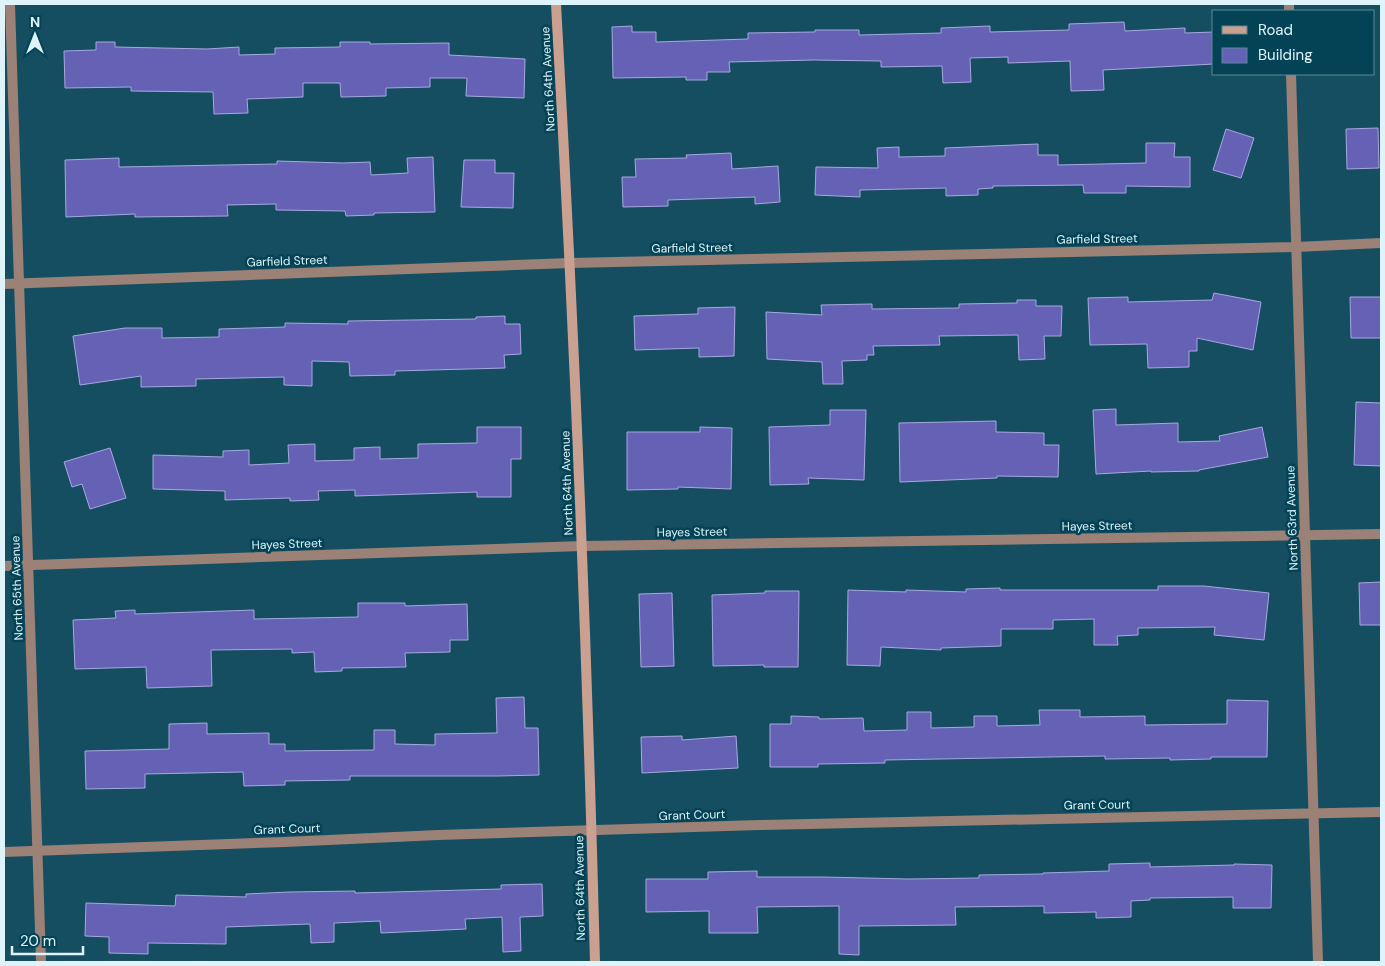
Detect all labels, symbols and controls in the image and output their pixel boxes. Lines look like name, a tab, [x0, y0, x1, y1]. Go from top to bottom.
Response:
north arrow	[10, 10, 60, 60]
legend	[1212, 10, 1375, 75]
text: N	[30, 13, 40, 31]
text: Road	[1258, 20, 1293, 40]
street label: North 64th Avenue	[537, 26, 559, 132]
text: Building	[1258, 45, 1313, 65]
street label: Garfield Street	[1056, 230, 1138, 248]
street label: Garfield Street	[651, 239, 733, 257]
street label: Garfield Street	[246, 252, 328, 270]
street label: North 64th Avenue	[557, 430, 577, 536]
street label: North 63rd Avenue	[1282, 465, 1302, 571]
street label: Hayes Street	[1062, 517, 1133, 535]
street label: Hayes Street	[657, 523, 728, 541]
street label: North 65th Avenue	[7, 535, 27, 641]
street label: Hayes Street	[251, 535, 323, 553]
street label: Grant Court	[1064, 796, 1131, 814]
street label: Grant Court	[658, 806, 726, 824]
street label: Grant Court	[253, 820, 321, 838]
street label: North 64th Avenue	[571, 835, 589, 941]
scale bar	[12, 924, 84, 956]
text: 20 m	[20, 931, 56, 951]

